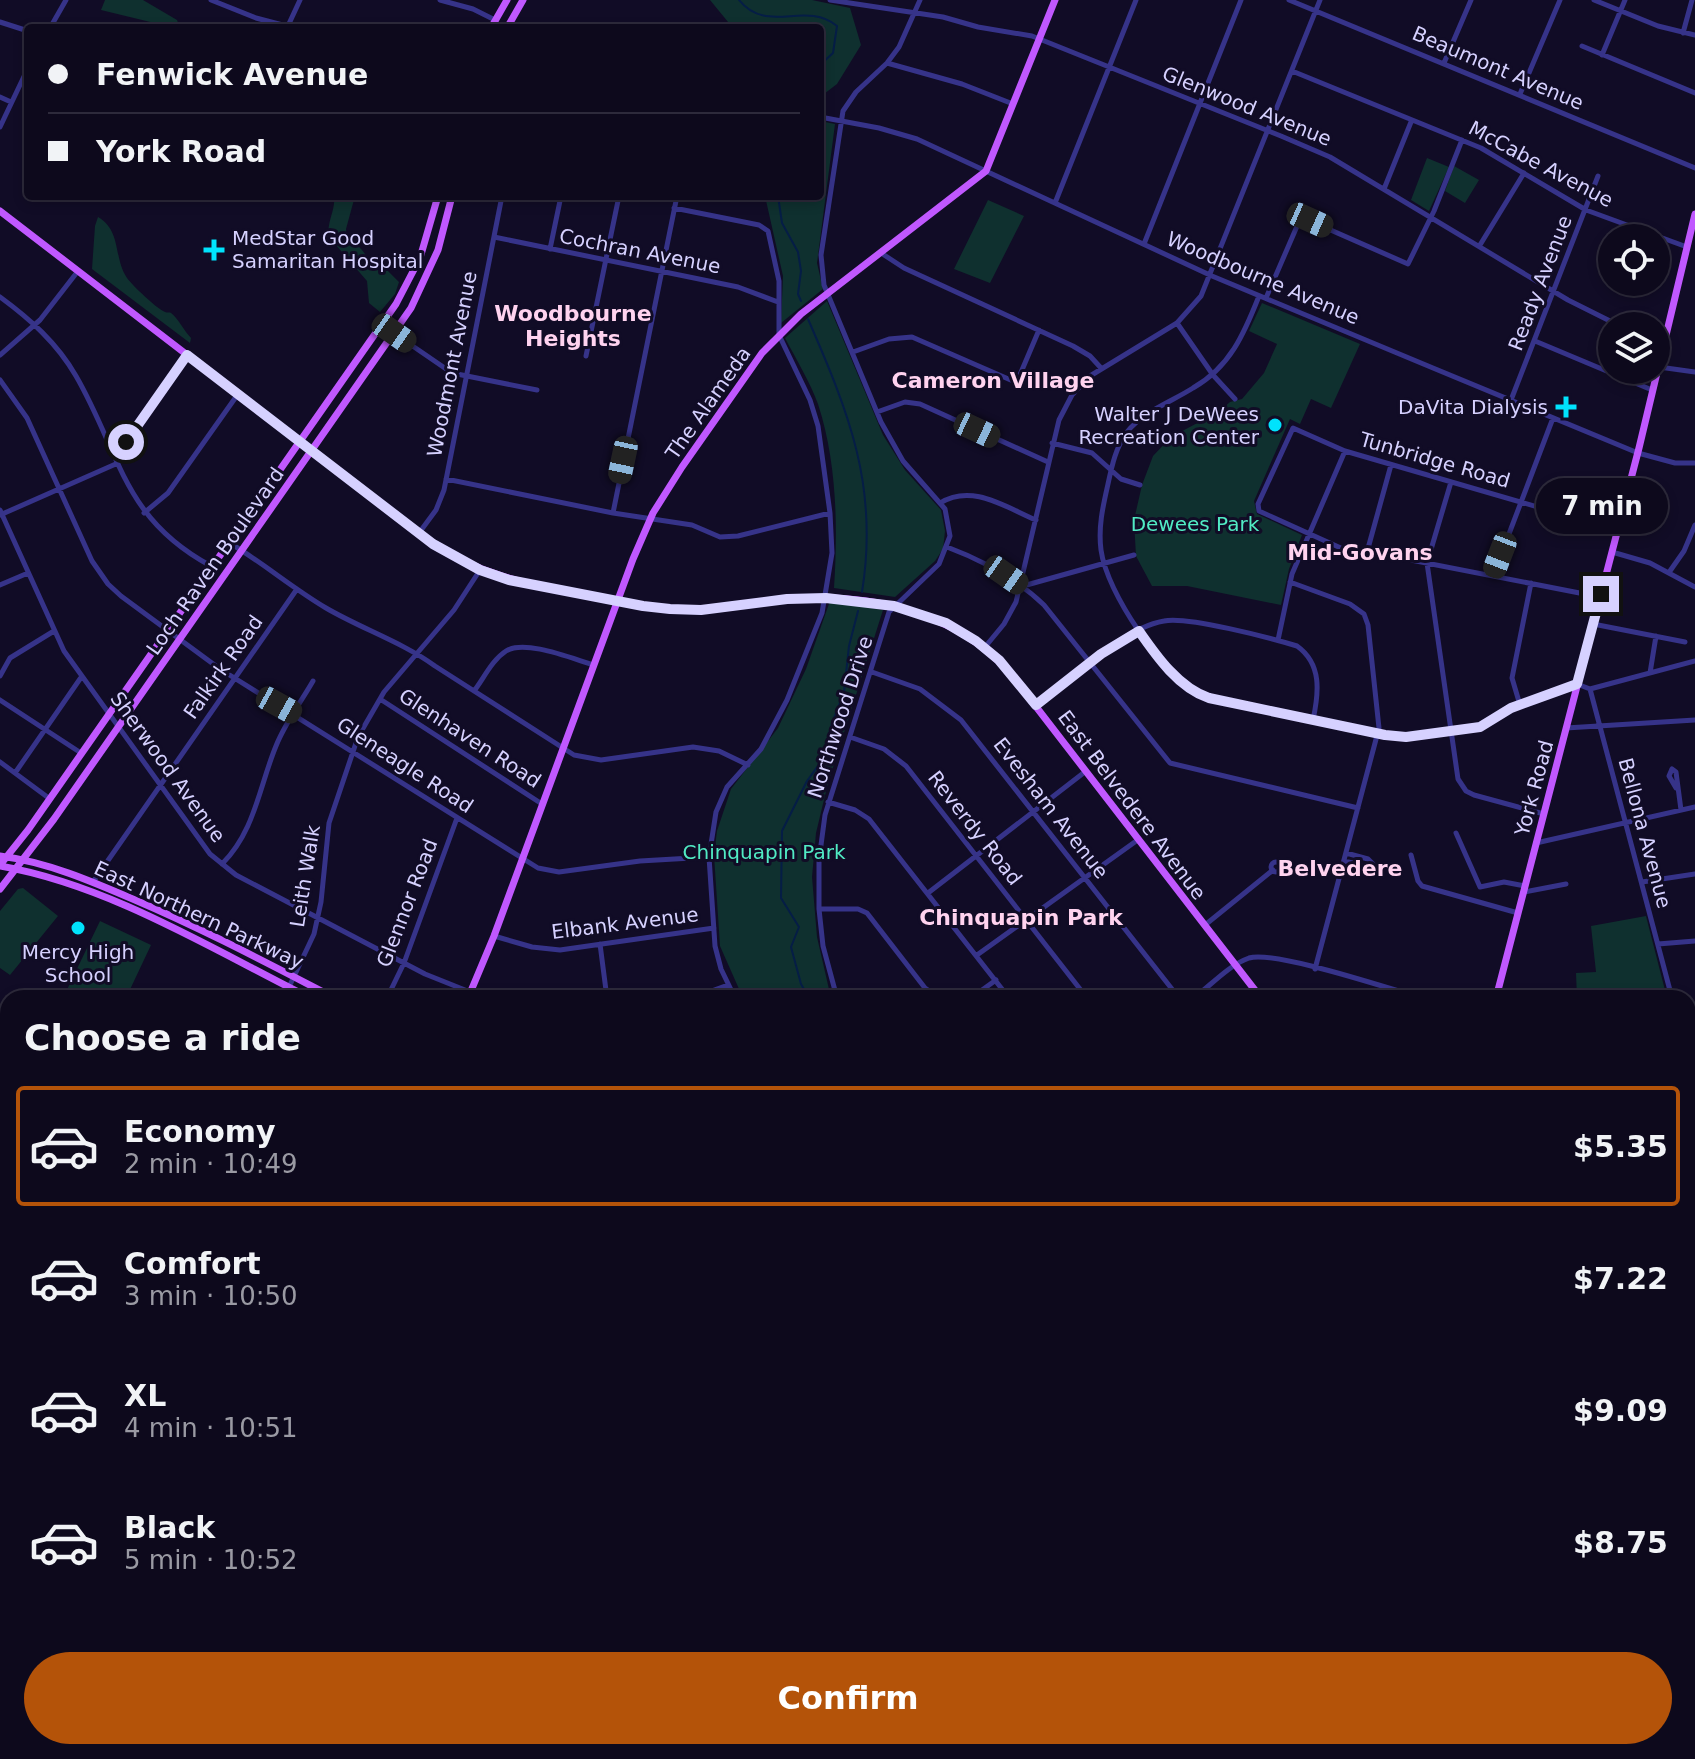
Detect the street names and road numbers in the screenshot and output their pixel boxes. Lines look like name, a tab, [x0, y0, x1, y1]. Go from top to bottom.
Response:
street label: Beaumont Avenue	[1409, 21, 1587, 115]
street label: Glenwood Avenue	[1159, 61, 1335, 151]
street label: McCabe Avenue	[1465, 116, 1617, 212]
street label: Ready Avenue	[1503, 212, 1577, 354]
street label: Cochran Avenue	[557, 224, 723, 278]
street label: Woodbourne Avenue	[1163, 227, 1363, 329]
street label: Woodmont Avenue	[422, 269, 482, 459]
street label: The Alameda	[660, 342, 756, 465]
street label: Tunbridge Road	[1356, 427, 1513, 493]
street label: Loch Raven Boulevard	[141, 463, 289, 659]
street label: Falkirk Road	[178, 611, 268, 723]
street label: Northwood Drive	[802, 633, 878, 801]
street label: Glenhaven Road	[395, 683, 545, 793]
street label: Sherwood Avenue	[105, 687, 231, 847]
street label: East Belvedere Avenue	[1053, 706, 1211, 904]
street label: Gleneagle Road	[332, 712, 478, 818]
street label: Evesham Avenue	[989, 733, 1113, 883]
street label: York Road	[1509, 737, 1558, 839]
street label: Bellona Avenue	[1613, 755, 1677, 911]
street label: Reverdy Road	[923, 766, 1027, 890]
street label: Leith Walk	[285, 823, 325, 929]
street label: Glennor Road	[371, 835, 443, 971]
street label: East Northern Parkway	[90, 856, 308, 974]
street label: Elbank Avenue	[550, 902, 700, 944]

